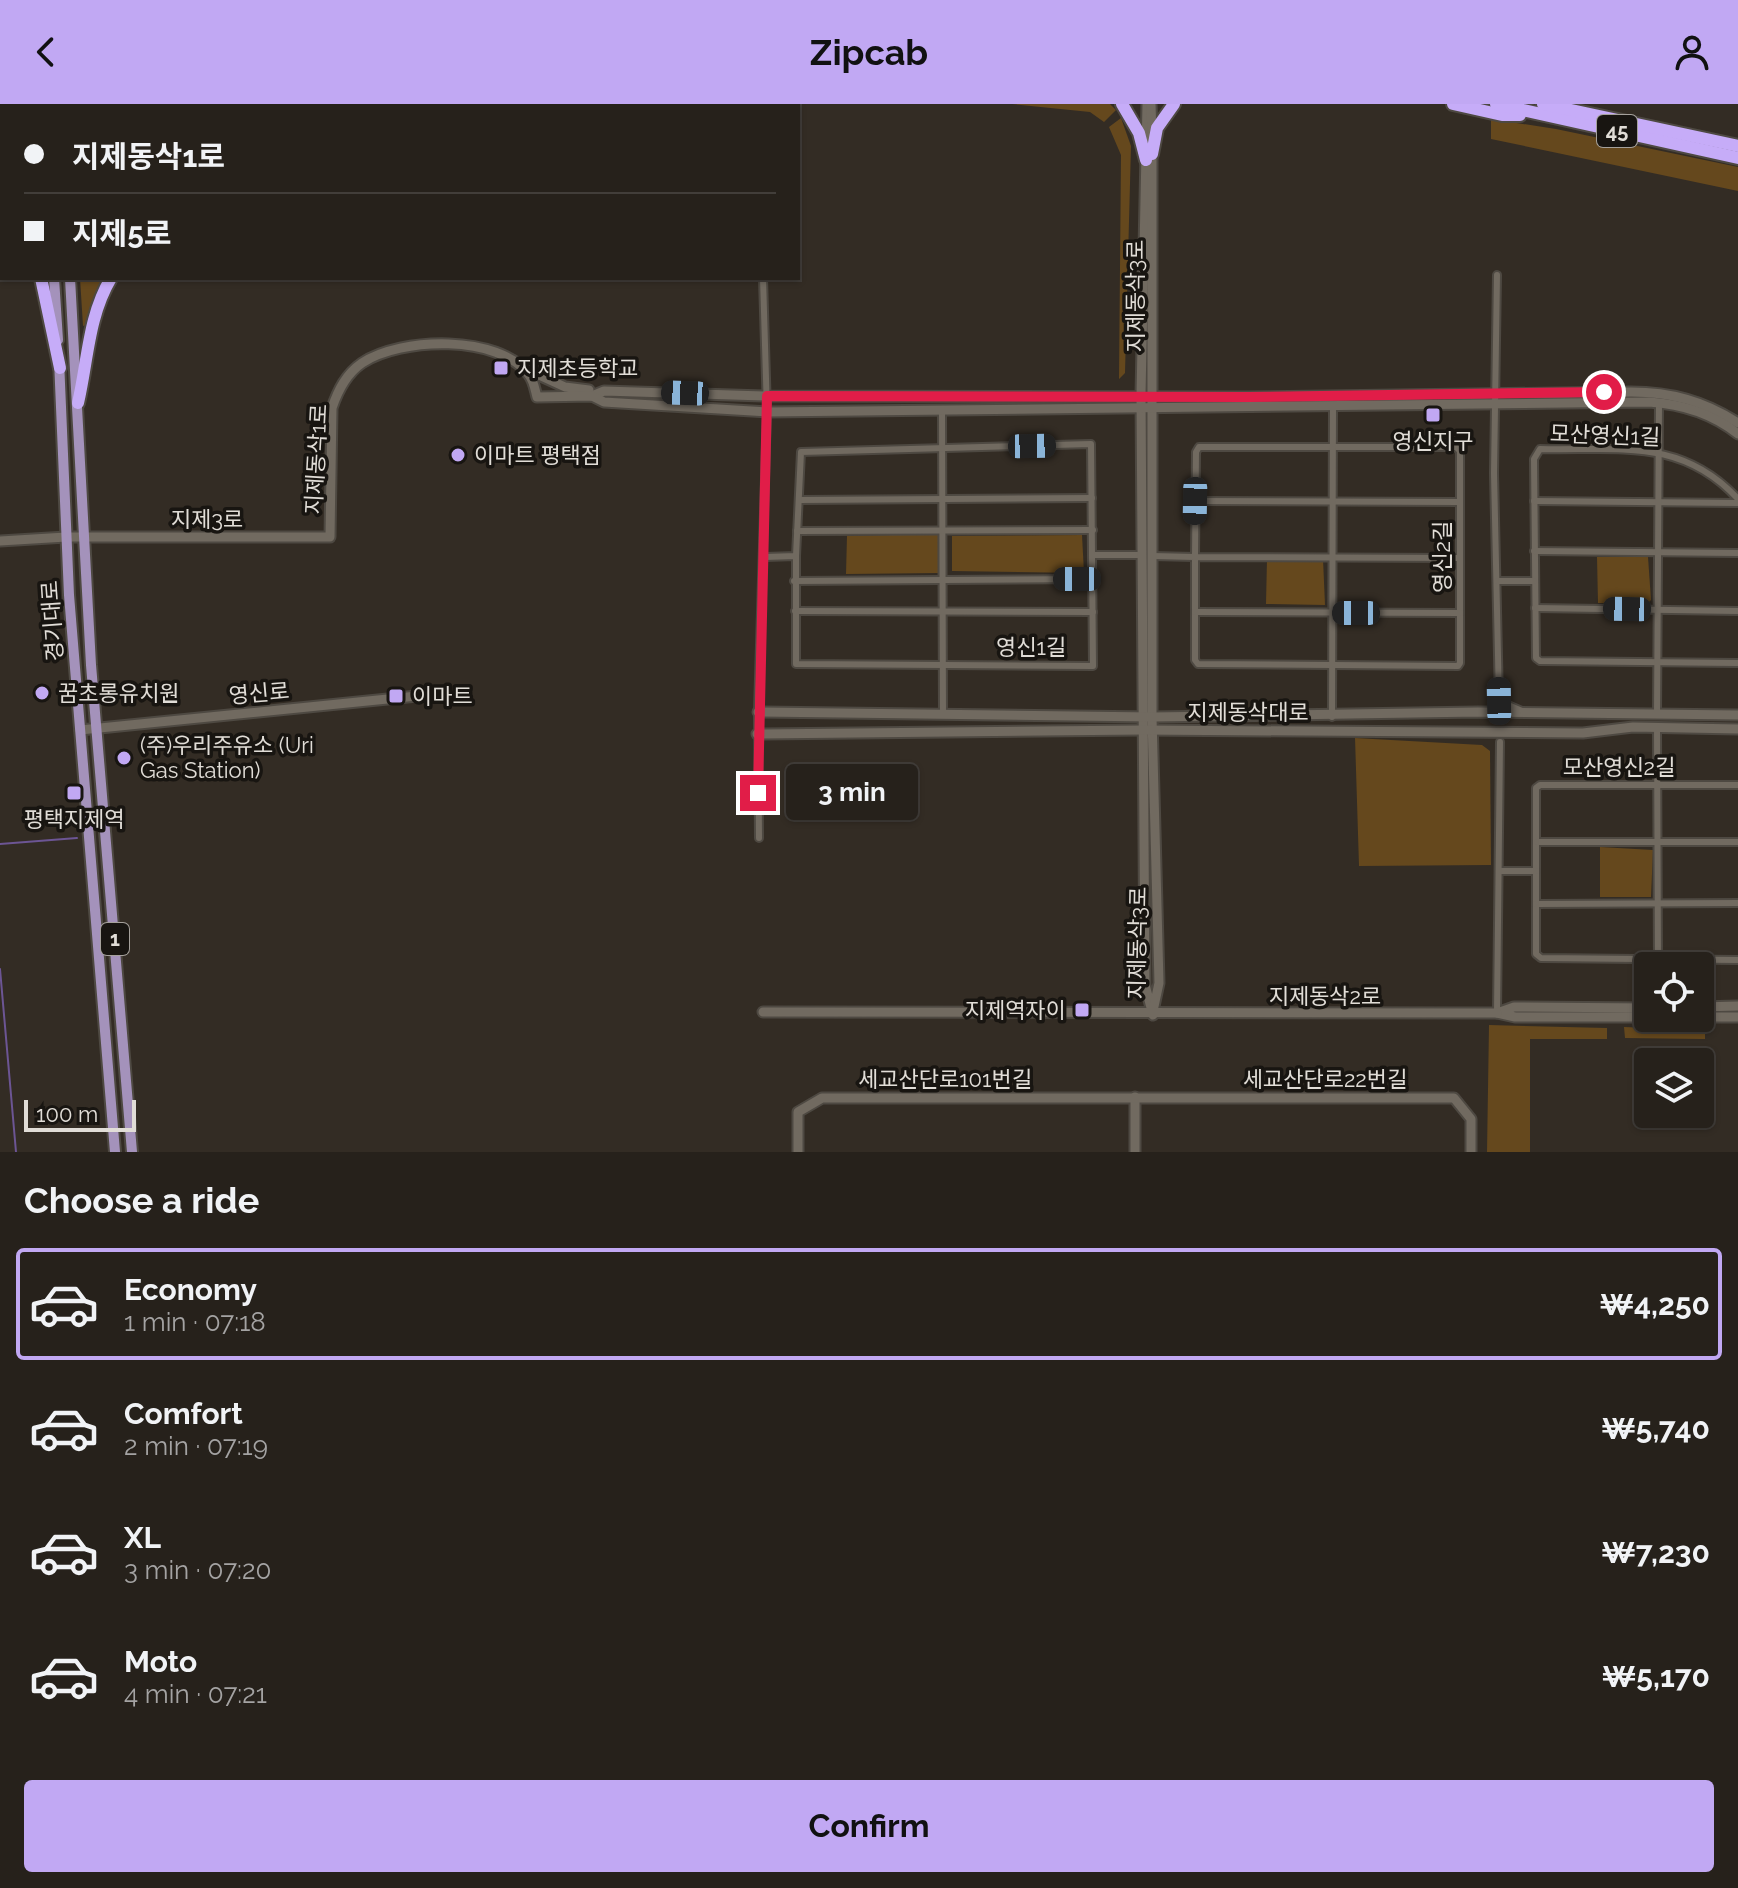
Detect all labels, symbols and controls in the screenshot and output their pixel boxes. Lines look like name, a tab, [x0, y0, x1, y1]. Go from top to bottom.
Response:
icon: back	[24, 30, 68, 74]
icon: person	[1670, 30, 1714, 74]
text: Zipcab	[810, 31, 928, 73]
road number: 45	[1597, 115, 1637, 147]
text: 지제동삭1로	[72, 139, 225, 174]
text: 지제5로	[72, 216, 171, 251]
street label: 지제동삭3로	[1122, 240, 1148, 352]
place label: 지제초등학교	[517, 355, 638, 381]
marker: 지제초등학교	[492, 359, 510, 377]
route start	[1586, 374, 1622, 410]
car	[661, 380, 709, 406]
street label: 지제동삭1로	[300, 403, 332, 515]
marker: 영신지구	[1424, 406, 1442, 424]
street label: 모산영신1길	[1549, 420, 1661, 450]
place label: 영신지구	[1393, 428, 1473, 454]
car	[1008, 434, 1056, 458]
place label: 이마트 평택점	[474, 442, 601, 468]
marker: 이마트 평택점	[449, 446, 467, 464]
car	[1183, 477, 1207, 525]
street label: 지제3로	[171, 506, 243, 532]
street label: 영신2길	[1429, 521, 1455, 593]
car	[1053, 567, 1101, 591]
street label: 경기대로	[36, 580, 68, 662]
car	[1603, 597, 1651, 621]
car	[1332, 601, 1380, 625]
street label: 영신1길	[996, 634, 1066, 660]
street label: 영신로	[228, 677, 290, 709]
car	[1487, 677, 1511, 725]
place label: 꿈초롱유치원	[58, 680, 179, 706]
place label: 이마트	[412, 683, 473, 709]
marker: 꿈초롱유치원	[33, 684, 51, 702]
marker: 이마트	[387, 687, 405, 705]
street label: 지제동삭대로	[1187, 699, 1309, 725]
place label: (주)우리주유소 (Uri Gas Station)	[140, 732, 314, 783]
marker: (주)우리주유소 (Uri Gas Station)	[115, 749, 133, 767]
street label: 모산영신2길	[1563, 754, 1675, 780]
callout: 3 min	[786, 765, 918, 821]
route end	[740, 775, 776, 811]
text: 3 min	[818, 777, 886, 807]
marker: 평택지제역	[65, 784, 83, 802]
place label: 평택지제역	[23, 806, 125, 832]
street label: 지제동삭3로	[1123, 886, 1151, 1000]
road number: 1	[101, 923, 129, 955]
map controls	[1634, 952, 1714, 1128]
button: locate	[1634, 952, 1714, 1032]
street label: 지제동삭2로	[1269, 983, 1381, 1009]
place label: 지제역자이	[965, 997, 1066, 1023]
marker: 지제역자이	[1073, 1001, 1091, 1019]
button: layers	[1634, 1048, 1714, 1128]
street label: 세교산단로101번길	[858, 1066, 1032, 1092]
street label: 세교산단로22번길	[1243, 1066, 1407, 1092]
scale bar	[24, 1096, 136, 1132]
text: 100 m	[36, 1101, 98, 1127]
text: Choose a ride	[24, 1179, 259, 1221]
icon: car	[28, 1268, 100, 1340]
text: Economy	[124, 1272, 257, 1307]
text: ₩4,250	[1599, 1287, 1710, 1322]
text: 1 min · 07:18	[124, 1307, 266, 1337]
icon: car	[28, 1392, 100, 1464]
text: Comfort	[124, 1396, 243, 1431]
text: ₩5,740	[1601, 1411, 1710, 1446]
text: 2 min · 07:19	[124, 1431, 268, 1461]
icon: car	[28, 1516, 100, 1588]
text: XL	[124, 1520, 161, 1555]
text: ₩7,230	[1601, 1535, 1710, 1570]
text: 3 min · 07:20	[124, 1555, 271, 1585]
icon: car	[28, 1640, 100, 1712]
text: Moto	[124, 1644, 197, 1679]
text: ₩5,170	[1602, 1659, 1710, 1694]
text: 4 min · 07:21	[124, 1679, 267, 1709]
button: Confirm	[24, 1780, 1714, 1872]

